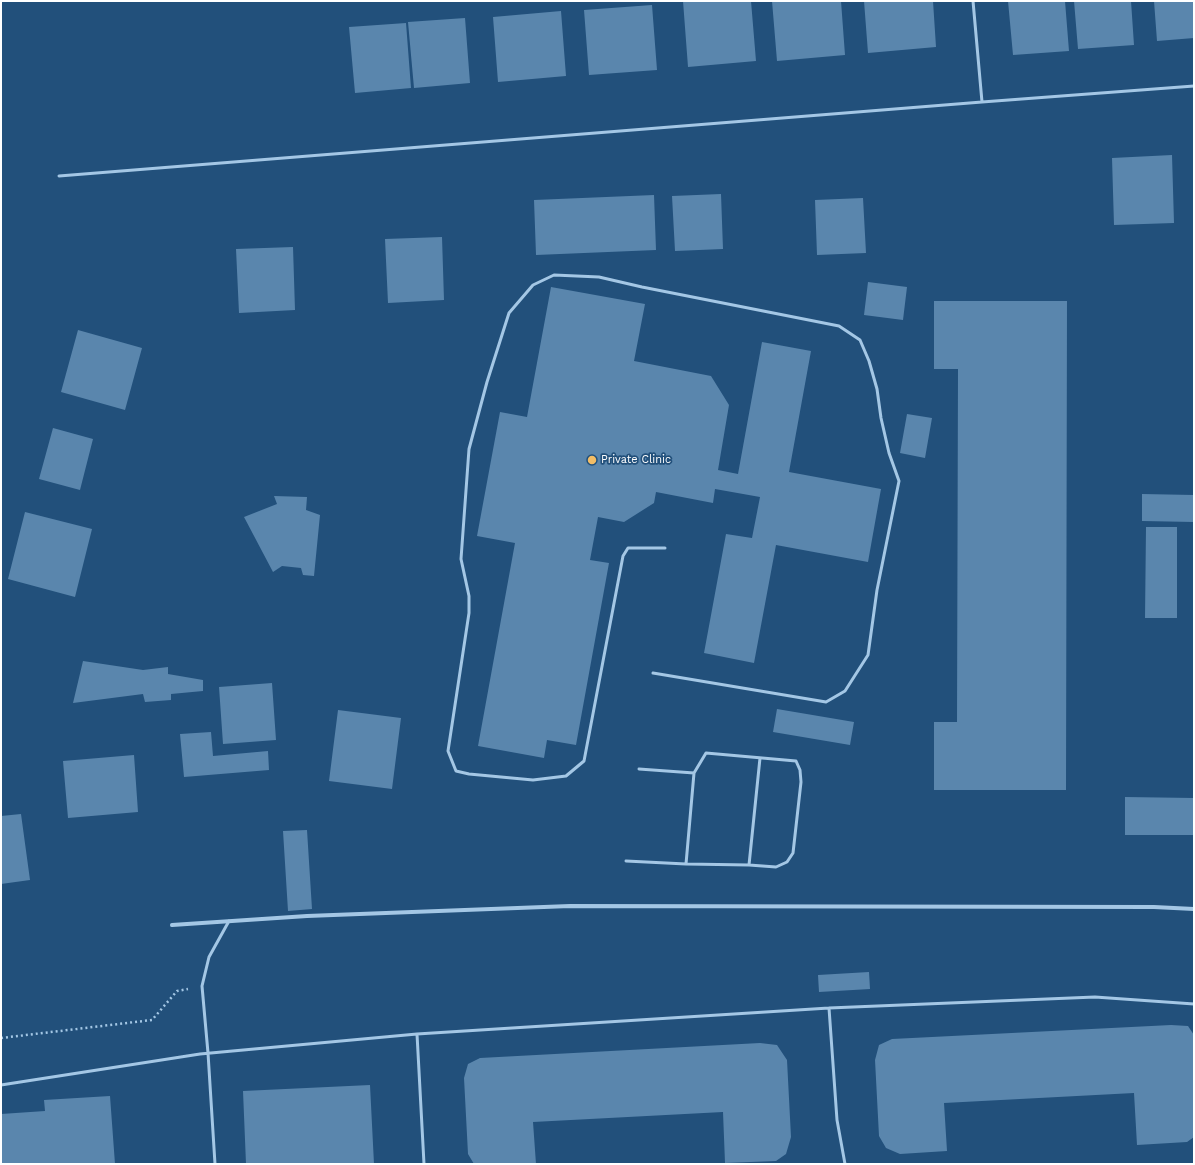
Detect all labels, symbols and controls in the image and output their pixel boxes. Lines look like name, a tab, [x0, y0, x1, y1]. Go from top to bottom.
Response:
place label: Private Clinic	[601, 453, 671, 467]
marker: Private Clinic	[586, 454, 598, 466]

